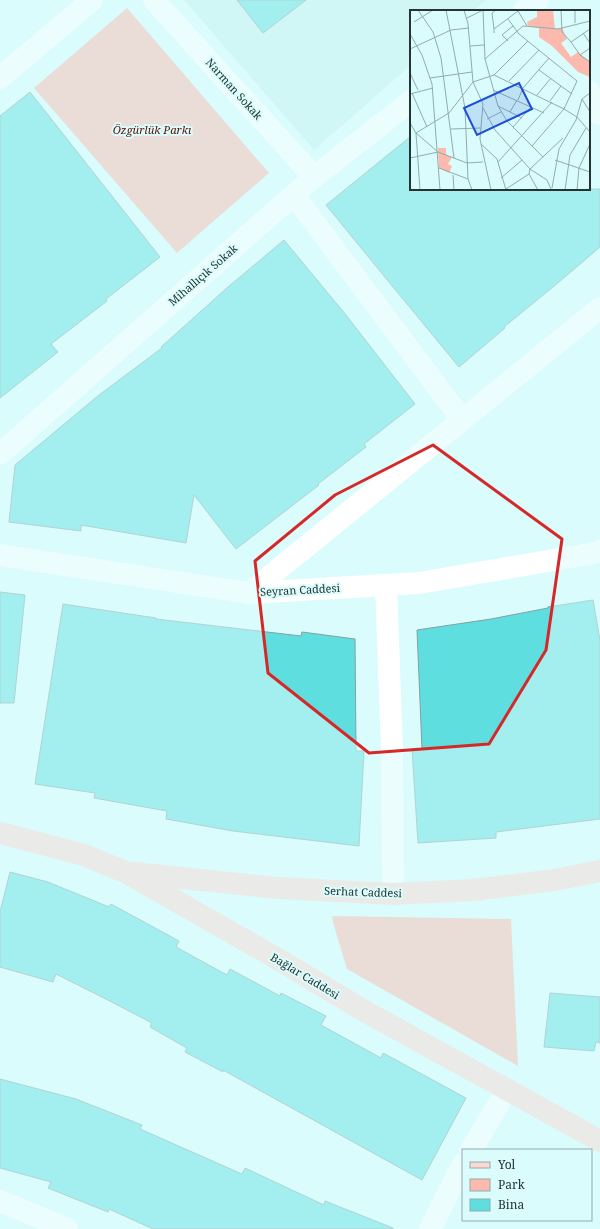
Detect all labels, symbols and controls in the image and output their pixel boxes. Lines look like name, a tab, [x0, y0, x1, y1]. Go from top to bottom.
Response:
inset map	[410, 10, 590, 190]
street label: Narman Sokak	[203, 55, 266, 123]
park label: Özgürlük Parkı	[113, 122, 192, 137]
street label: Mihallıçık Sokak	[165, 240, 241, 309]
street label: Seyran Caddesi	[260, 580, 341, 599]
street label: Serhat Caddesi	[324, 883, 403, 900]
street label: Bağlar Caddesi	[268, 949, 343, 1002]
legend	[462, 1149, 592, 1221]
text: Yol	[497, 1156, 516, 1173]
text: Park	[498, 1176, 526, 1193]
text: Bina	[498, 1196, 524, 1213]

